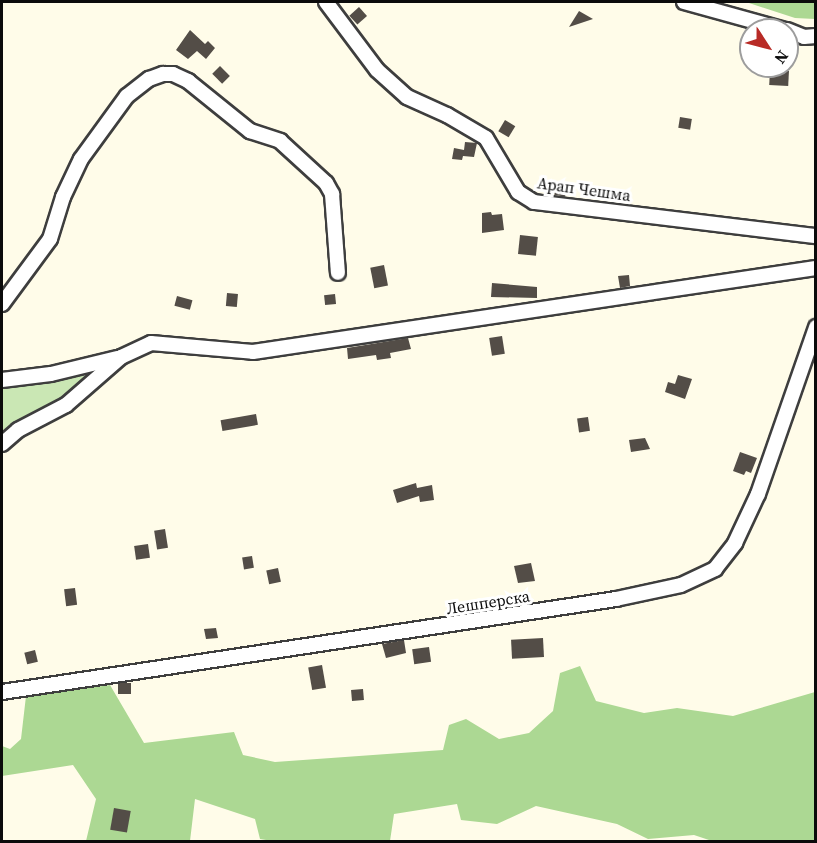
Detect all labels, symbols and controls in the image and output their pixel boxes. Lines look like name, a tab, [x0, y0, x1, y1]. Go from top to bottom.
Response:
north arrow	[739, 18, 799, 78]
text: N	[770, 46, 794, 69]
street label: Арап Чешма	[536, 173, 632, 205]
street label: Лешперска	[445, 586, 531, 618]

